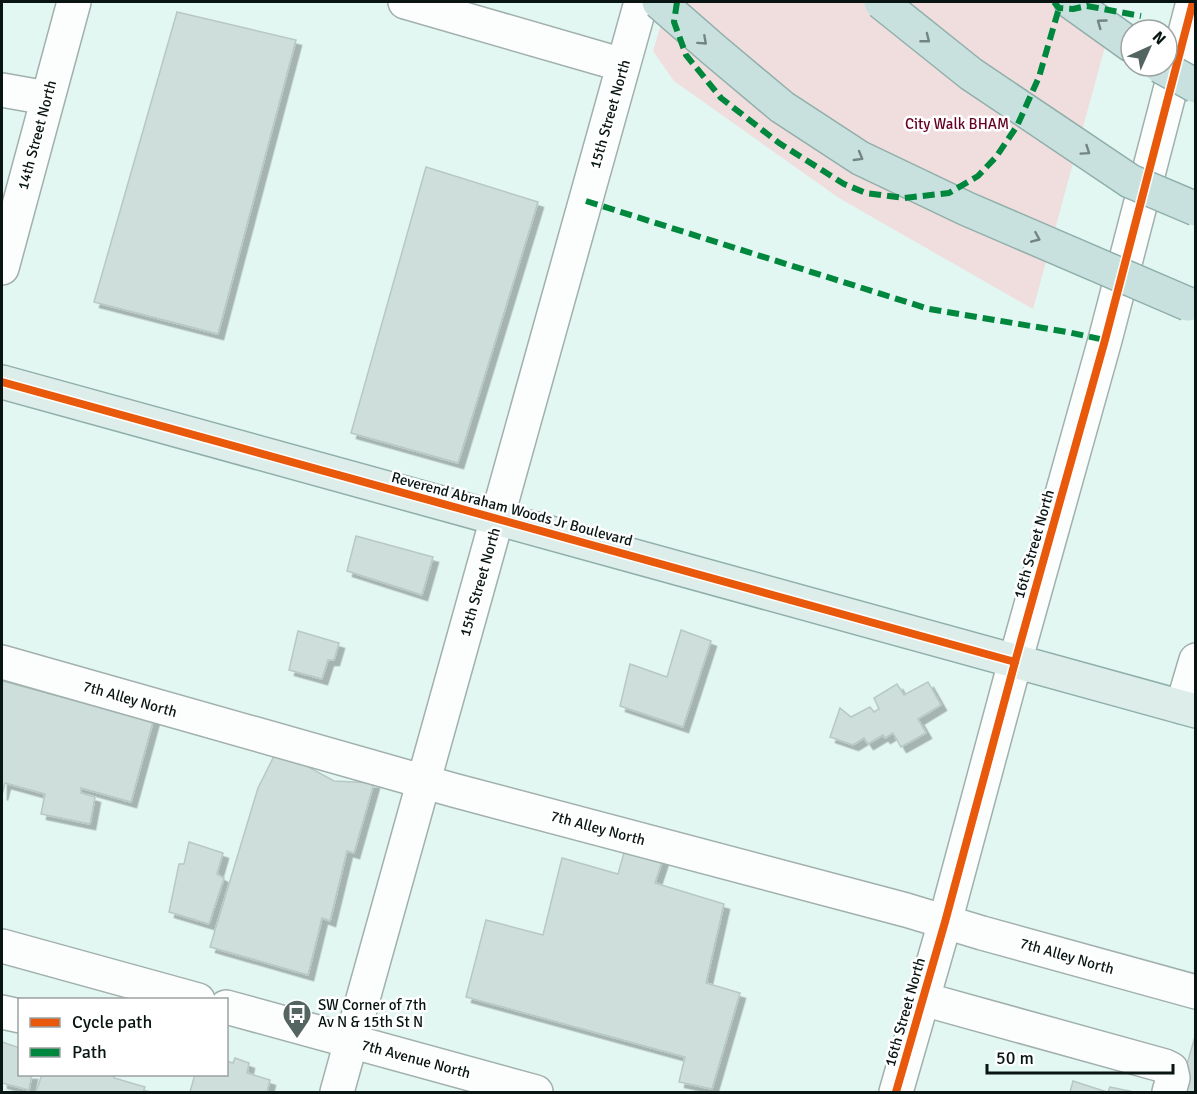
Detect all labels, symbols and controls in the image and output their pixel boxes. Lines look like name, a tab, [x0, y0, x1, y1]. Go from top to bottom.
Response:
north arrow	[1119, 18, 1179, 78]
one-way arrow	[1097, 19, 1108, 30]
text: N	[1148, 27, 1170, 49]
one-way arrow	[919, 31, 930, 42]
one-way arrow	[696, 34, 707, 45]
street label: 15th Street North	[586, 57, 634, 171]
street label: 14th Street North	[14, 78, 60, 192]
park label: City Walk BHAM	[905, 115, 1009, 133]
one-way arrow	[1079, 143, 1090, 154]
one-way arrow	[853, 149, 863, 161]
one-way arrow	[1030, 231, 1041, 243]
street label: Reverend Abraham Woods Jr Boulevard	[389, 468, 635, 550]
street label: 16th Street North	[1010, 487, 1058, 601]
street label: 15th Street North	[456, 525, 504, 639]
street label: 7th Alley North	[81, 677, 179, 721]
street label: 7th Alley North	[549, 807, 647, 849]
street label: 7th Alley North	[1018, 934, 1116, 978]
street label: 16th Street North	[881, 955, 929, 1069]
place label: SW Corner of 7th Av N & 15th St N	[318, 996, 426, 1031]
legend	[18, 998, 228, 1076]
bus stop icon: SW Corner of 7th Av N & 15th St N	[281, 998, 313, 1040]
text: Cycle path	[72, 1011, 152, 1033]
street label: 7th Avenue North	[359, 1036, 473, 1082]
scale bar	[987, 1037, 1173, 1075]
text: Path	[72, 1041, 107, 1063]
text: 50 m	[996, 1047, 1034, 1069]

